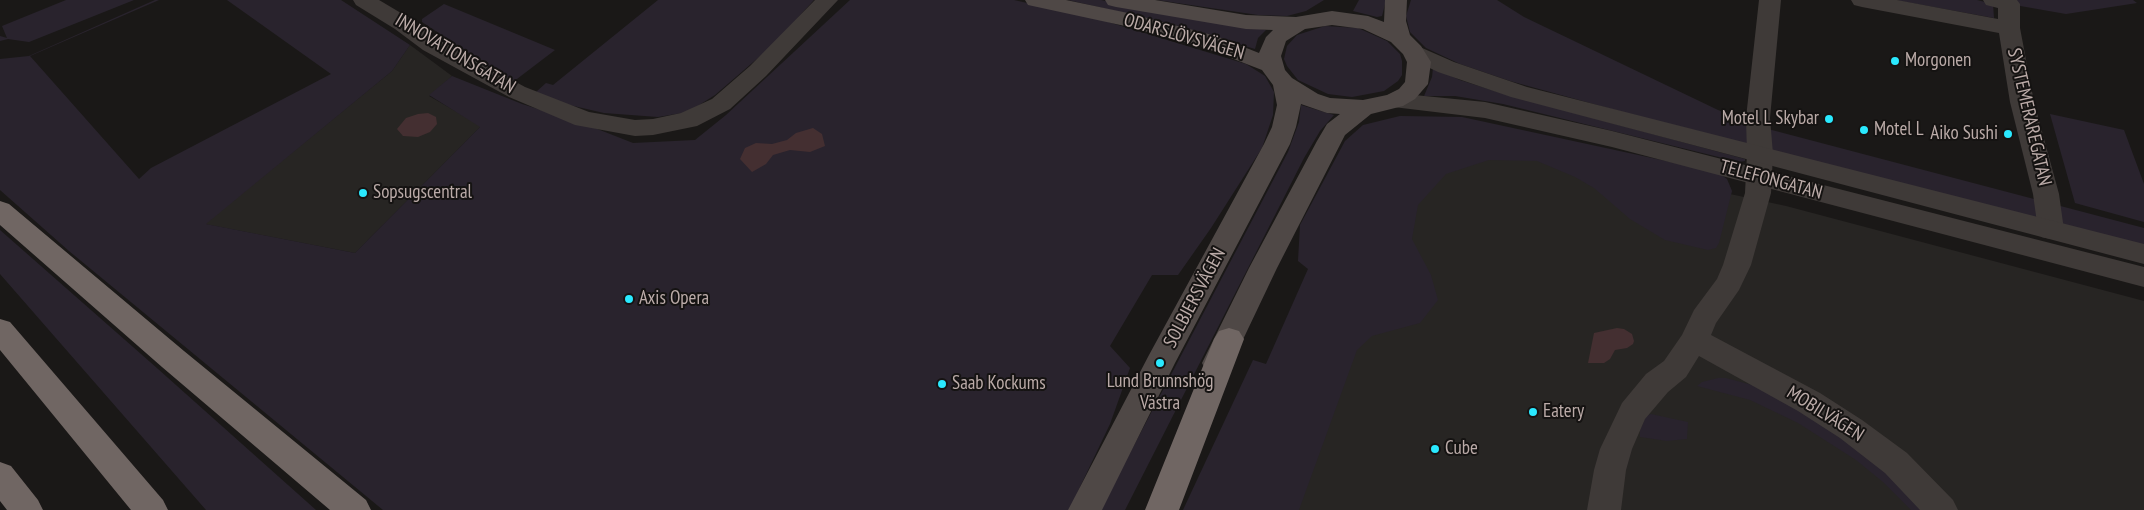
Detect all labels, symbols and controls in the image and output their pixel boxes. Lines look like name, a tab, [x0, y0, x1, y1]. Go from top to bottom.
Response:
street label: INNOVATIONSGATAN	[391, 9, 519, 99]
street label: ODARSLÖVSVÄGEN	[1121, 9, 1247, 65]
street label: SYSTEMERAREGATAN	[2002, 46, 2056, 188]
place label: Morgonen	[1905, 50, 1971, 72]
marker: Morgonen	[1889, 55, 1901, 67]
place label: Motel L Skybar	[1722, 108, 1819, 130]
marker: Motel L Skybar	[1823, 113, 1835, 125]
place label: Motel L	[1874, 119, 1924, 141]
place label: Aiko Sushi	[1930, 123, 1998, 145]
marker: Motel L	[1858, 124, 1870, 136]
marker: Aiko Sushi	[2002, 128, 2014, 140]
street label: TELEFONGATAN	[1717, 155, 1825, 205]
place label: Sopsugscentral	[373, 182, 472, 204]
marker: Sopsugscentral	[357, 187, 369, 199]
street label: SOLBJERSVÄGEN	[1159, 244, 1231, 352]
place label: Axis Opera	[639, 288, 709, 310]
marker: Axis Opera	[623, 293, 635, 305]
marker: Lund Brunnshög Västra	[1154, 357, 1166, 369]
place label: Lund Brunnshög Västra	[1107, 371, 1213, 415]
place label: Saab Kockums	[952, 373, 1046, 395]
marker: Saab Kockums	[936, 378, 948, 390]
street label: MOBILVÄGEN	[1782, 381, 1868, 447]
place label: Eatery	[1543, 401, 1584, 423]
marker: Eatery	[1527, 406, 1539, 418]
place label: Cube	[1445, 438, 1478, 460]
marker: Cube	[1429, 443, 1441, 455]

